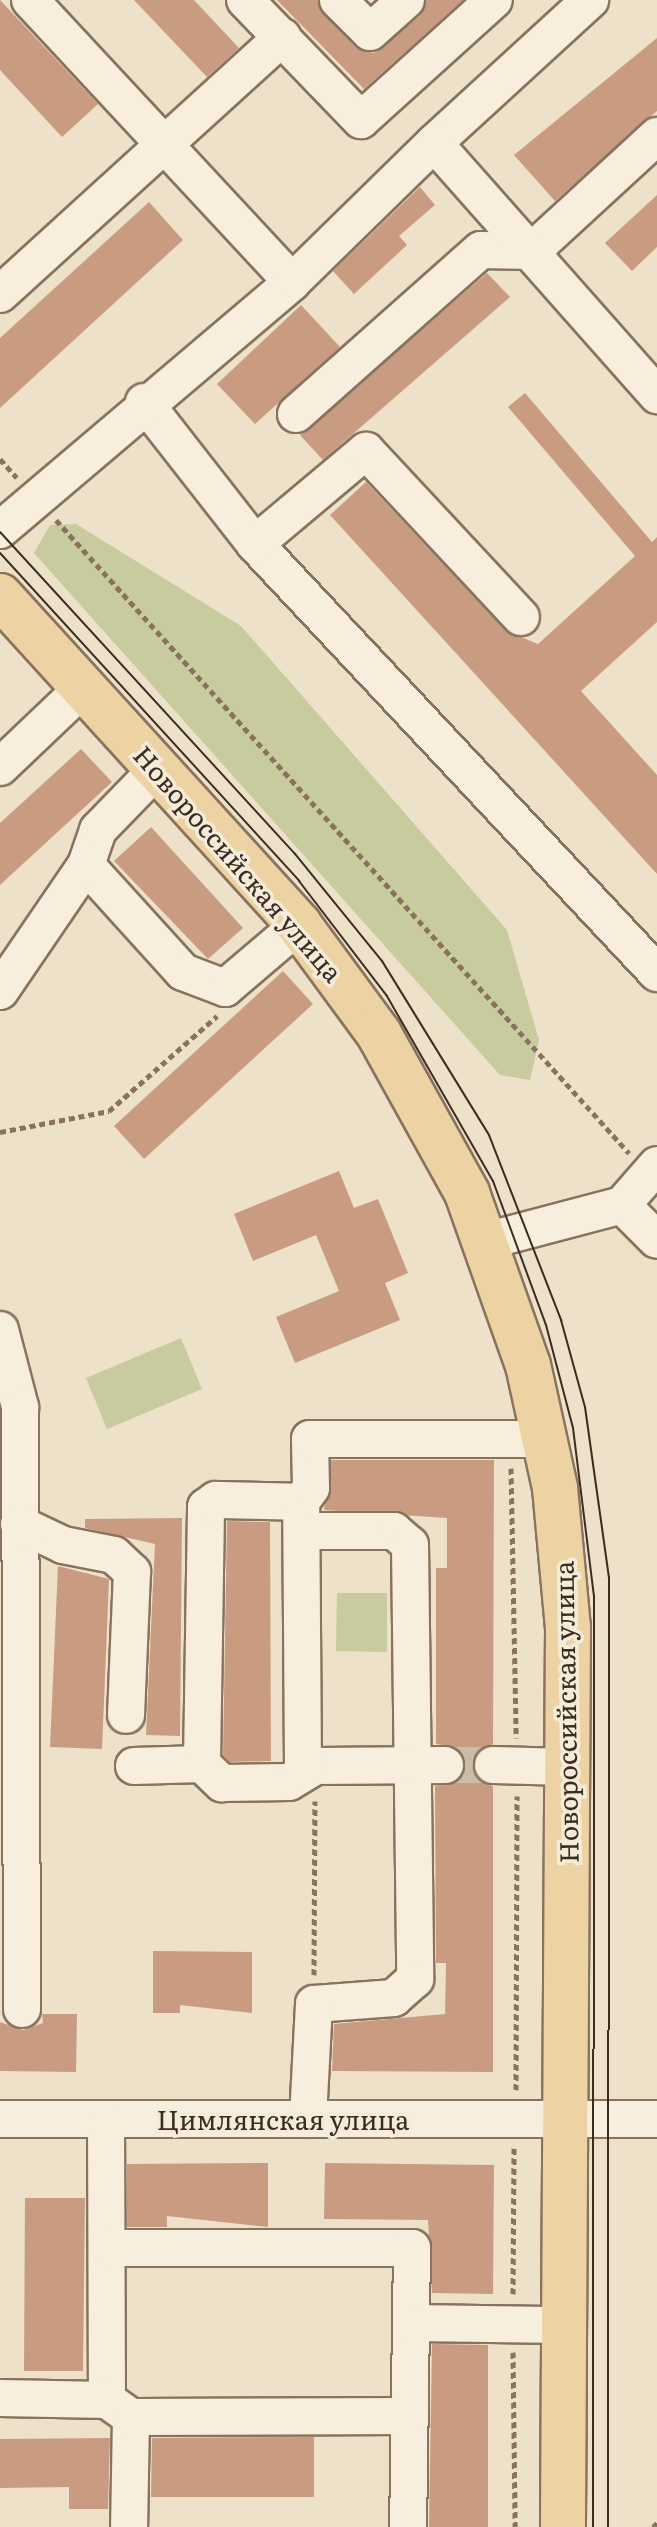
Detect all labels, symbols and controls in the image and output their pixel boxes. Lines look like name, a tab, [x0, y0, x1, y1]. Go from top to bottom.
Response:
street label: Новороссийская улица	[128, 739, 350, 987]
street label: Новороссийская улица	[547, 1561, 583, 1863]
street label: Цимлянская улица	[157, 2103, 409, 2135]

